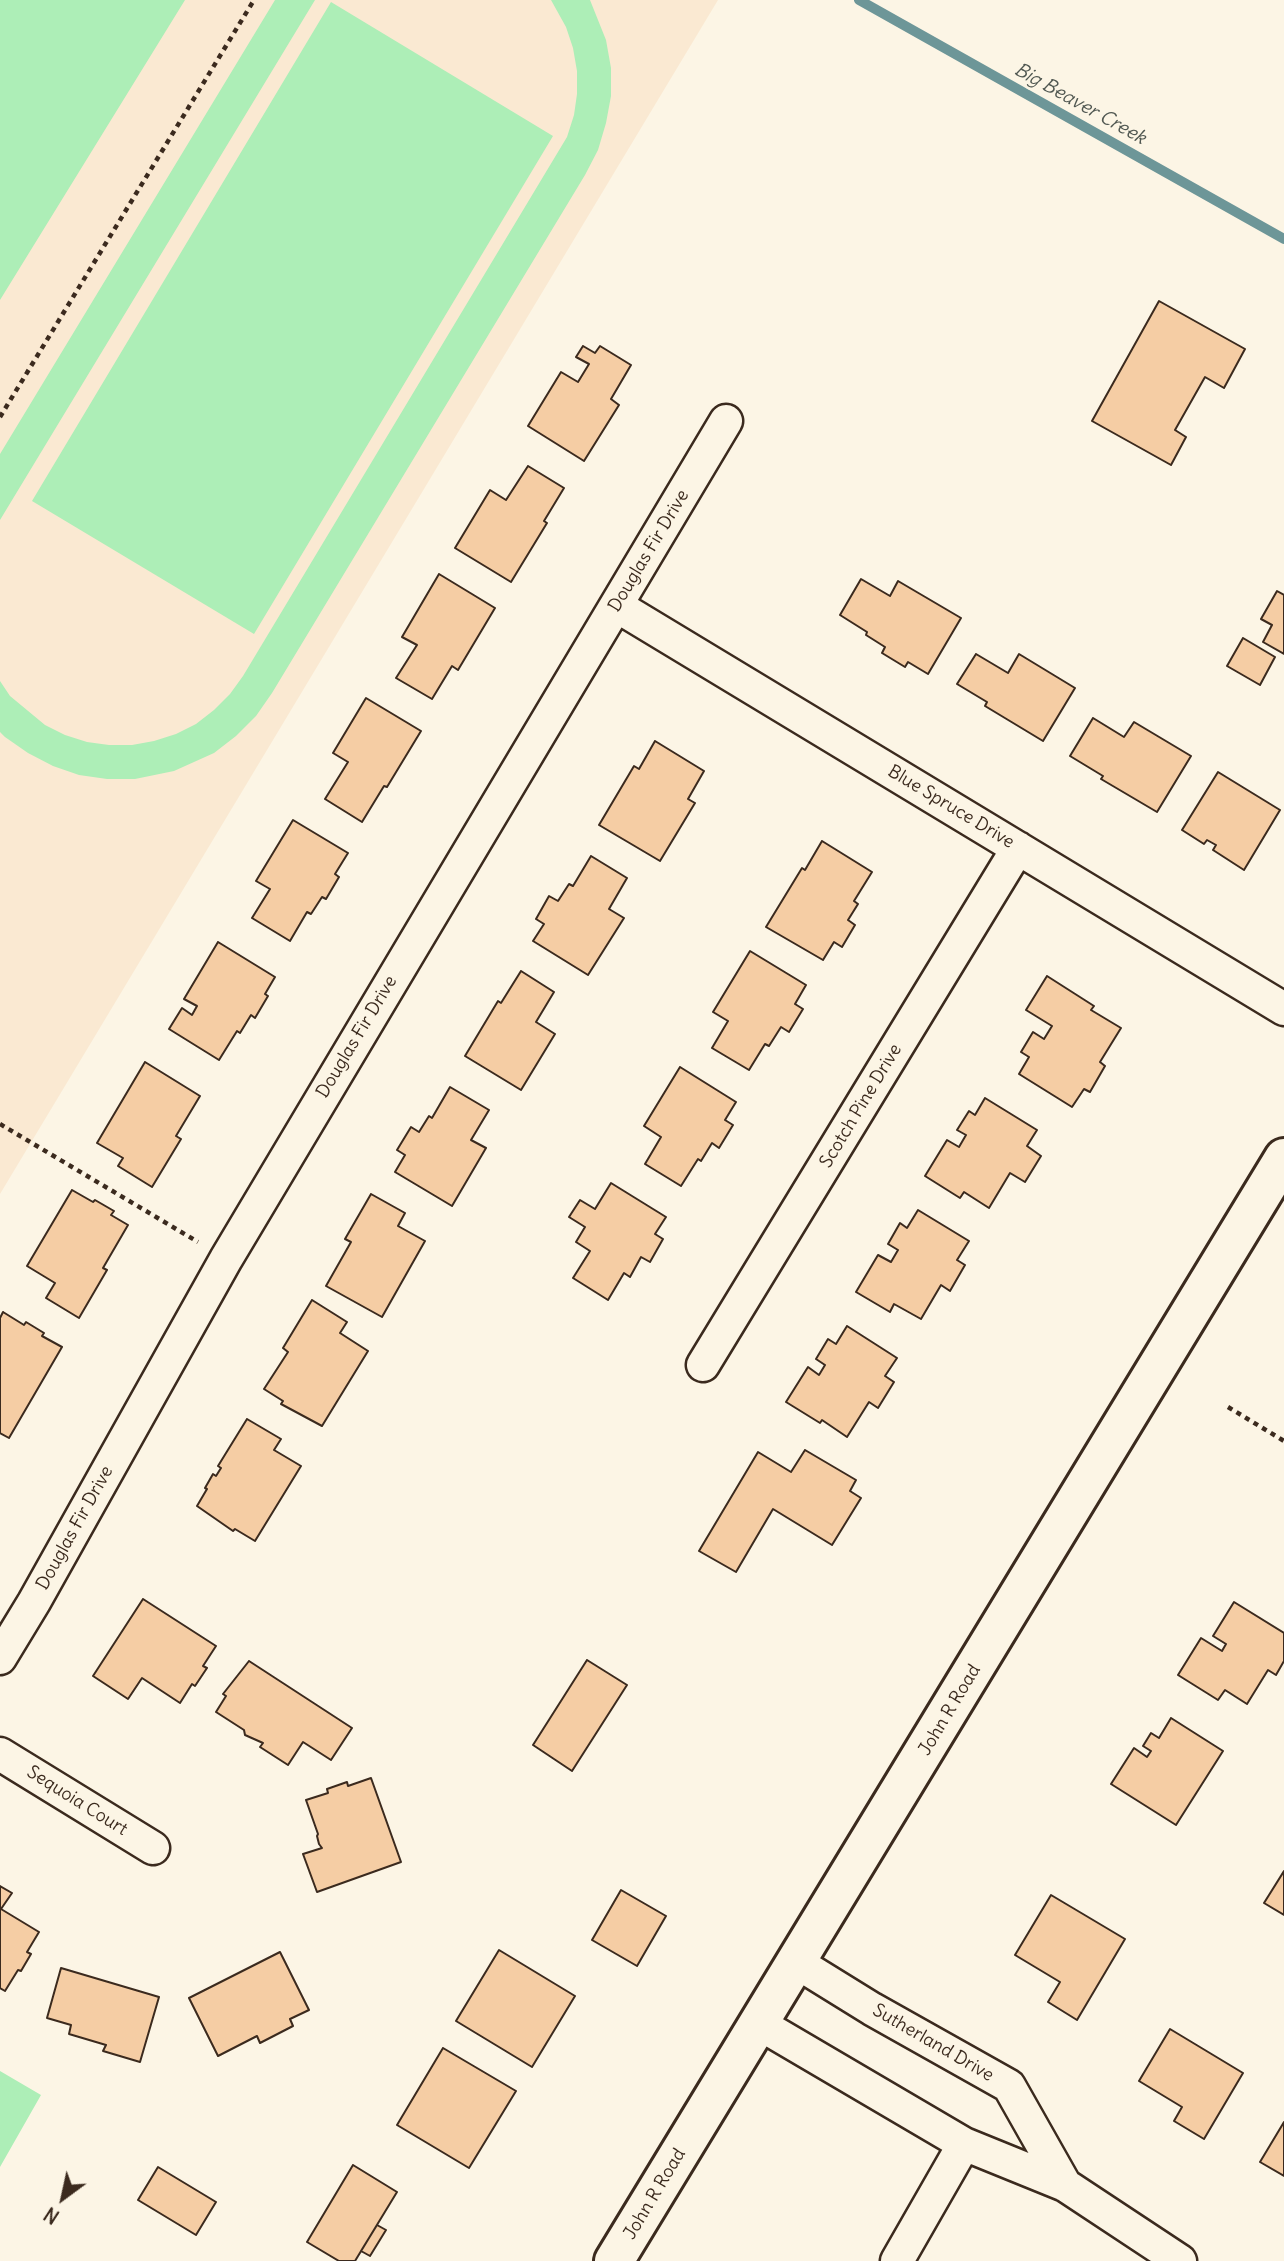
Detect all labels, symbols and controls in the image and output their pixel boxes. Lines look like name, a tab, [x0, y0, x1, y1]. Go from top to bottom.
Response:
water label: Big Beaver Creek	[1010, 58, 1150, 150]
street label: Douglas Fir Drive	[604, 486, 694, 616]
street label: Blue Spruce Drive	[884, 761, 1018, 853]
street label: Douglas Fir Drive	[312, 972, 402, 1102]
street label: Scotch Pine Drive	[816, 1040, 906, 1172]
street label: Douglas Fir Drive	[32, 1462, 118, 1594]
street label: John R Road	[914, 1661, 986, 1759]
street label: Sequoia Court	[23, 1762, 131, 1840]
street label: Sutherland Drive	[869, 2000, 997, 2086]
street label: John R Road	[619, 2145, 691, 2243]
north arrow	[28, 2163, 98, 2233]
text: N	[40, 2202, 64, 2229]

